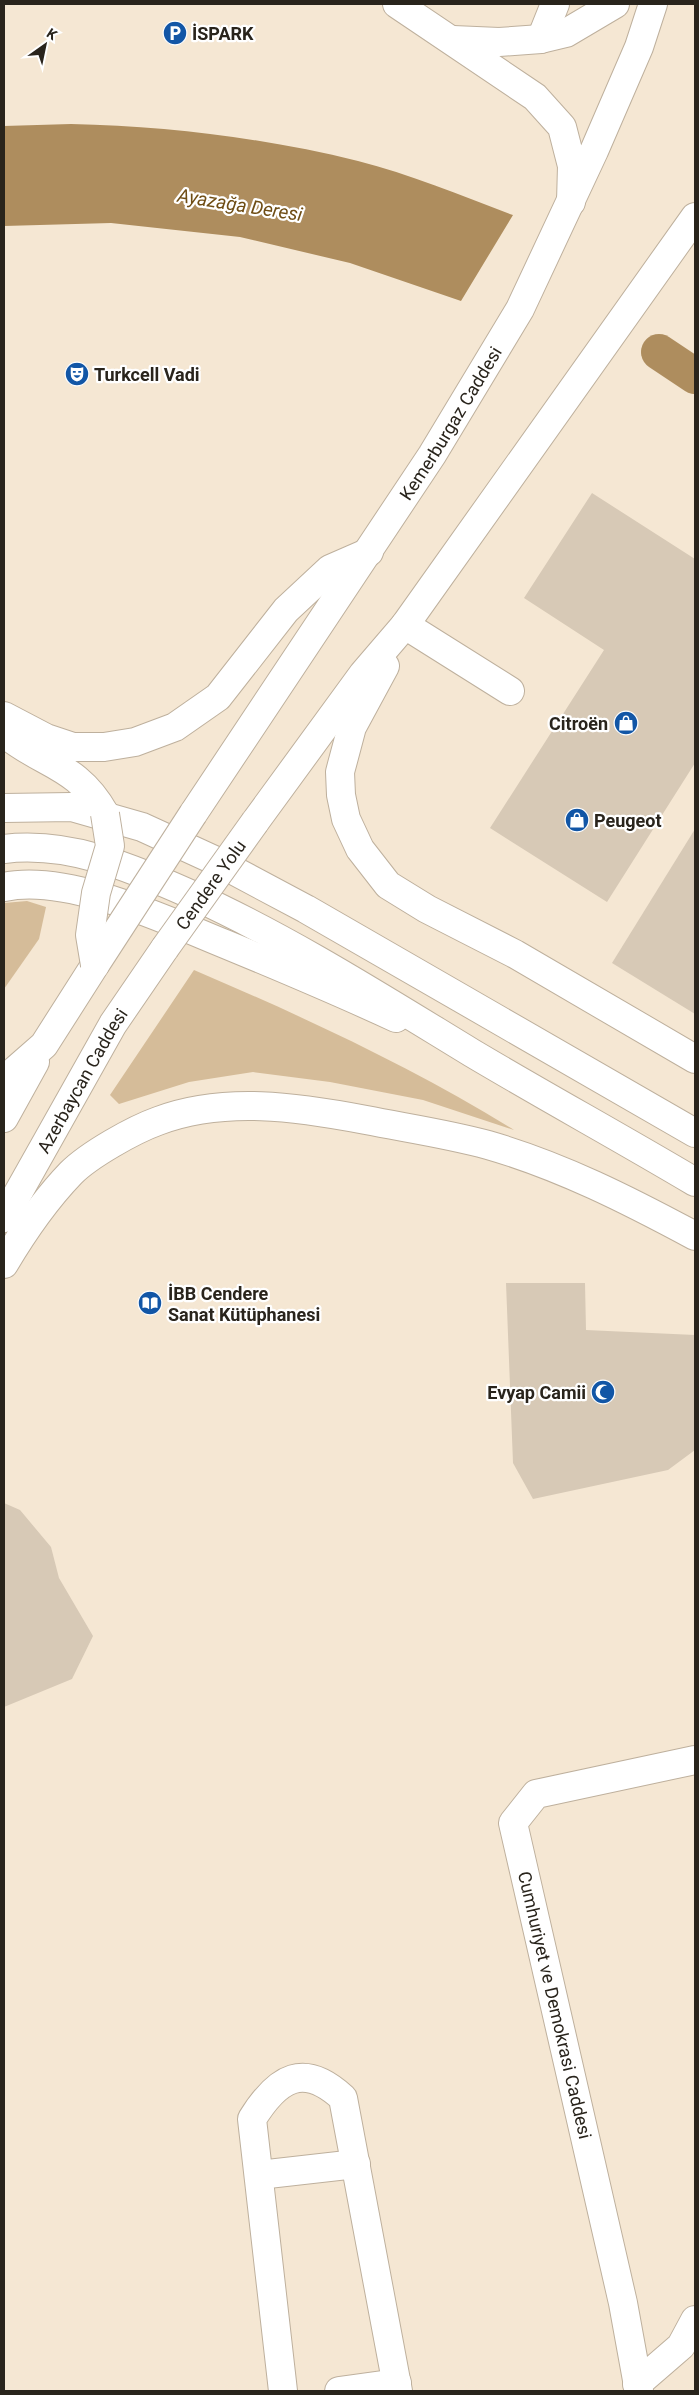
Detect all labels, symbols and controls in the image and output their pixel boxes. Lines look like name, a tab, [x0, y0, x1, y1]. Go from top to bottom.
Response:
north arrow	[20, 20, 70, 70]
parking icon: İSPARK	[162, 20, 188, 46]
place label: İSPARK	[192, 23, 254, 44]
text: K	[44, 25, 60, 43]
water label: Ayazağa Deresi	[175, 184, 305, 226]
street label: Kemerburgaz Caddesi	[395, 343, 505, 504]
theatre icon: Turkcell Vadi	[64, 361, 90, 387]
place label: Turkcell Vadi	[94, 364, 200, 385]
shop icon: Citroën	[613, 710, 639, 736]
place label: Citroën	[549, 713, 608, 734]
shop icon: Peugeot	[564, 807, 590, 833]
place label: Peugeot	[594, 810, 662, 831]
street label: Cendere Yolu	[171, 835, 250, 934]
street label: Azerbaycan Caddesi	[32, 1004, 131, 1157]
place label: İBB Cendere Sanat Kütüphanesi	[168, 1283, 320, 1325]
library icon: İBB Cendere Sanat Kütüphanesi	[137, 1290, 163, 1316]
mosque icon: Evyap Camii	[590, 1379, 616, 1405]
place label: Evyap Camii	[487, 1382, 586, 1403]
street label: Cumhuriyet ve Demokrasi Caddesi	[514, 1869, 596, 2141]

